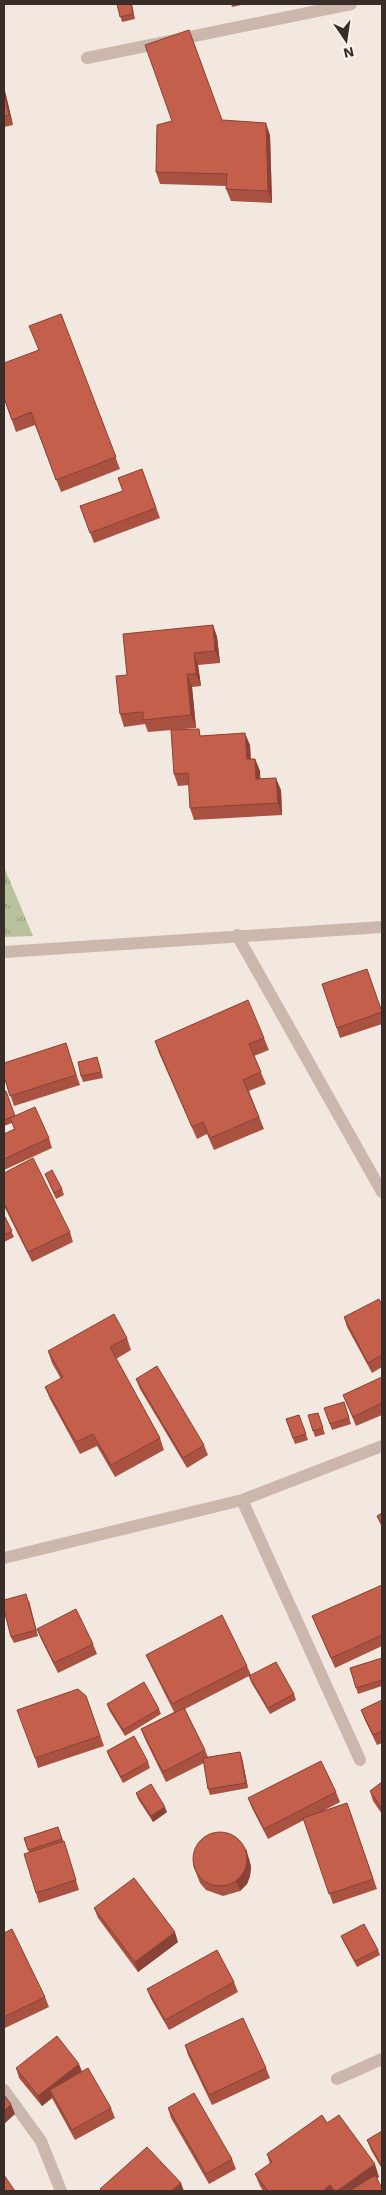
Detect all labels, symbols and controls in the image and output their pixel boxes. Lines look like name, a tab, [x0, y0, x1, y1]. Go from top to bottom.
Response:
north arrow	[321, 15, 371, 65]
text: N	[342, 44, 356, 62]

